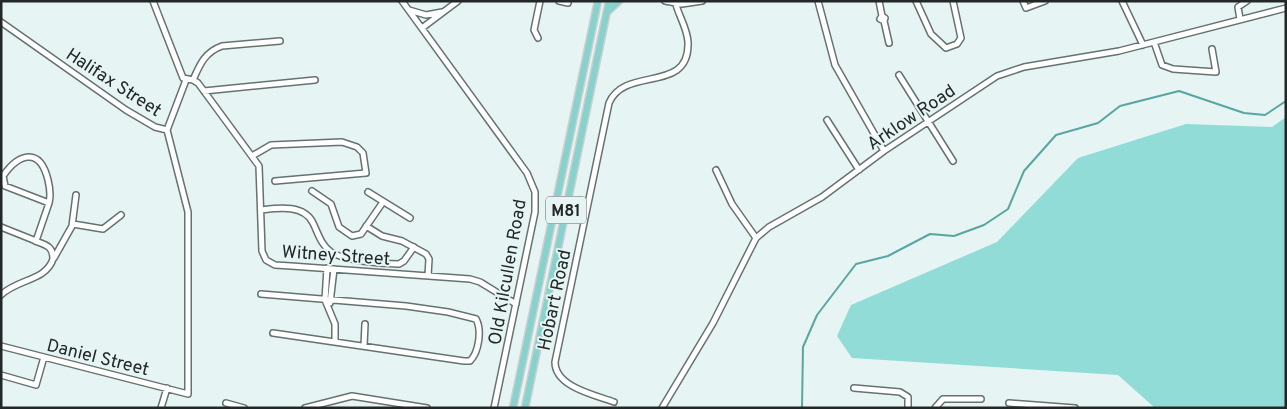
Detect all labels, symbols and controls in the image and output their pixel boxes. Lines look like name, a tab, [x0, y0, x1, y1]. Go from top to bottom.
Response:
street label: Halifax Street	[61, 44, 165, 123]
street label: Arklow Road	[863, 80, 961, 156]
road number: M81	[546, 196, 586, 224]
street label: Old Kilcullen Road	[484, 198, 533, 347]
street label: Witney Street	[281, 241, 391, 272]
street label: Hobart Road	[534, 248, 577, 353]
street label: Daniel Street	[44, 335, 151, 382]

